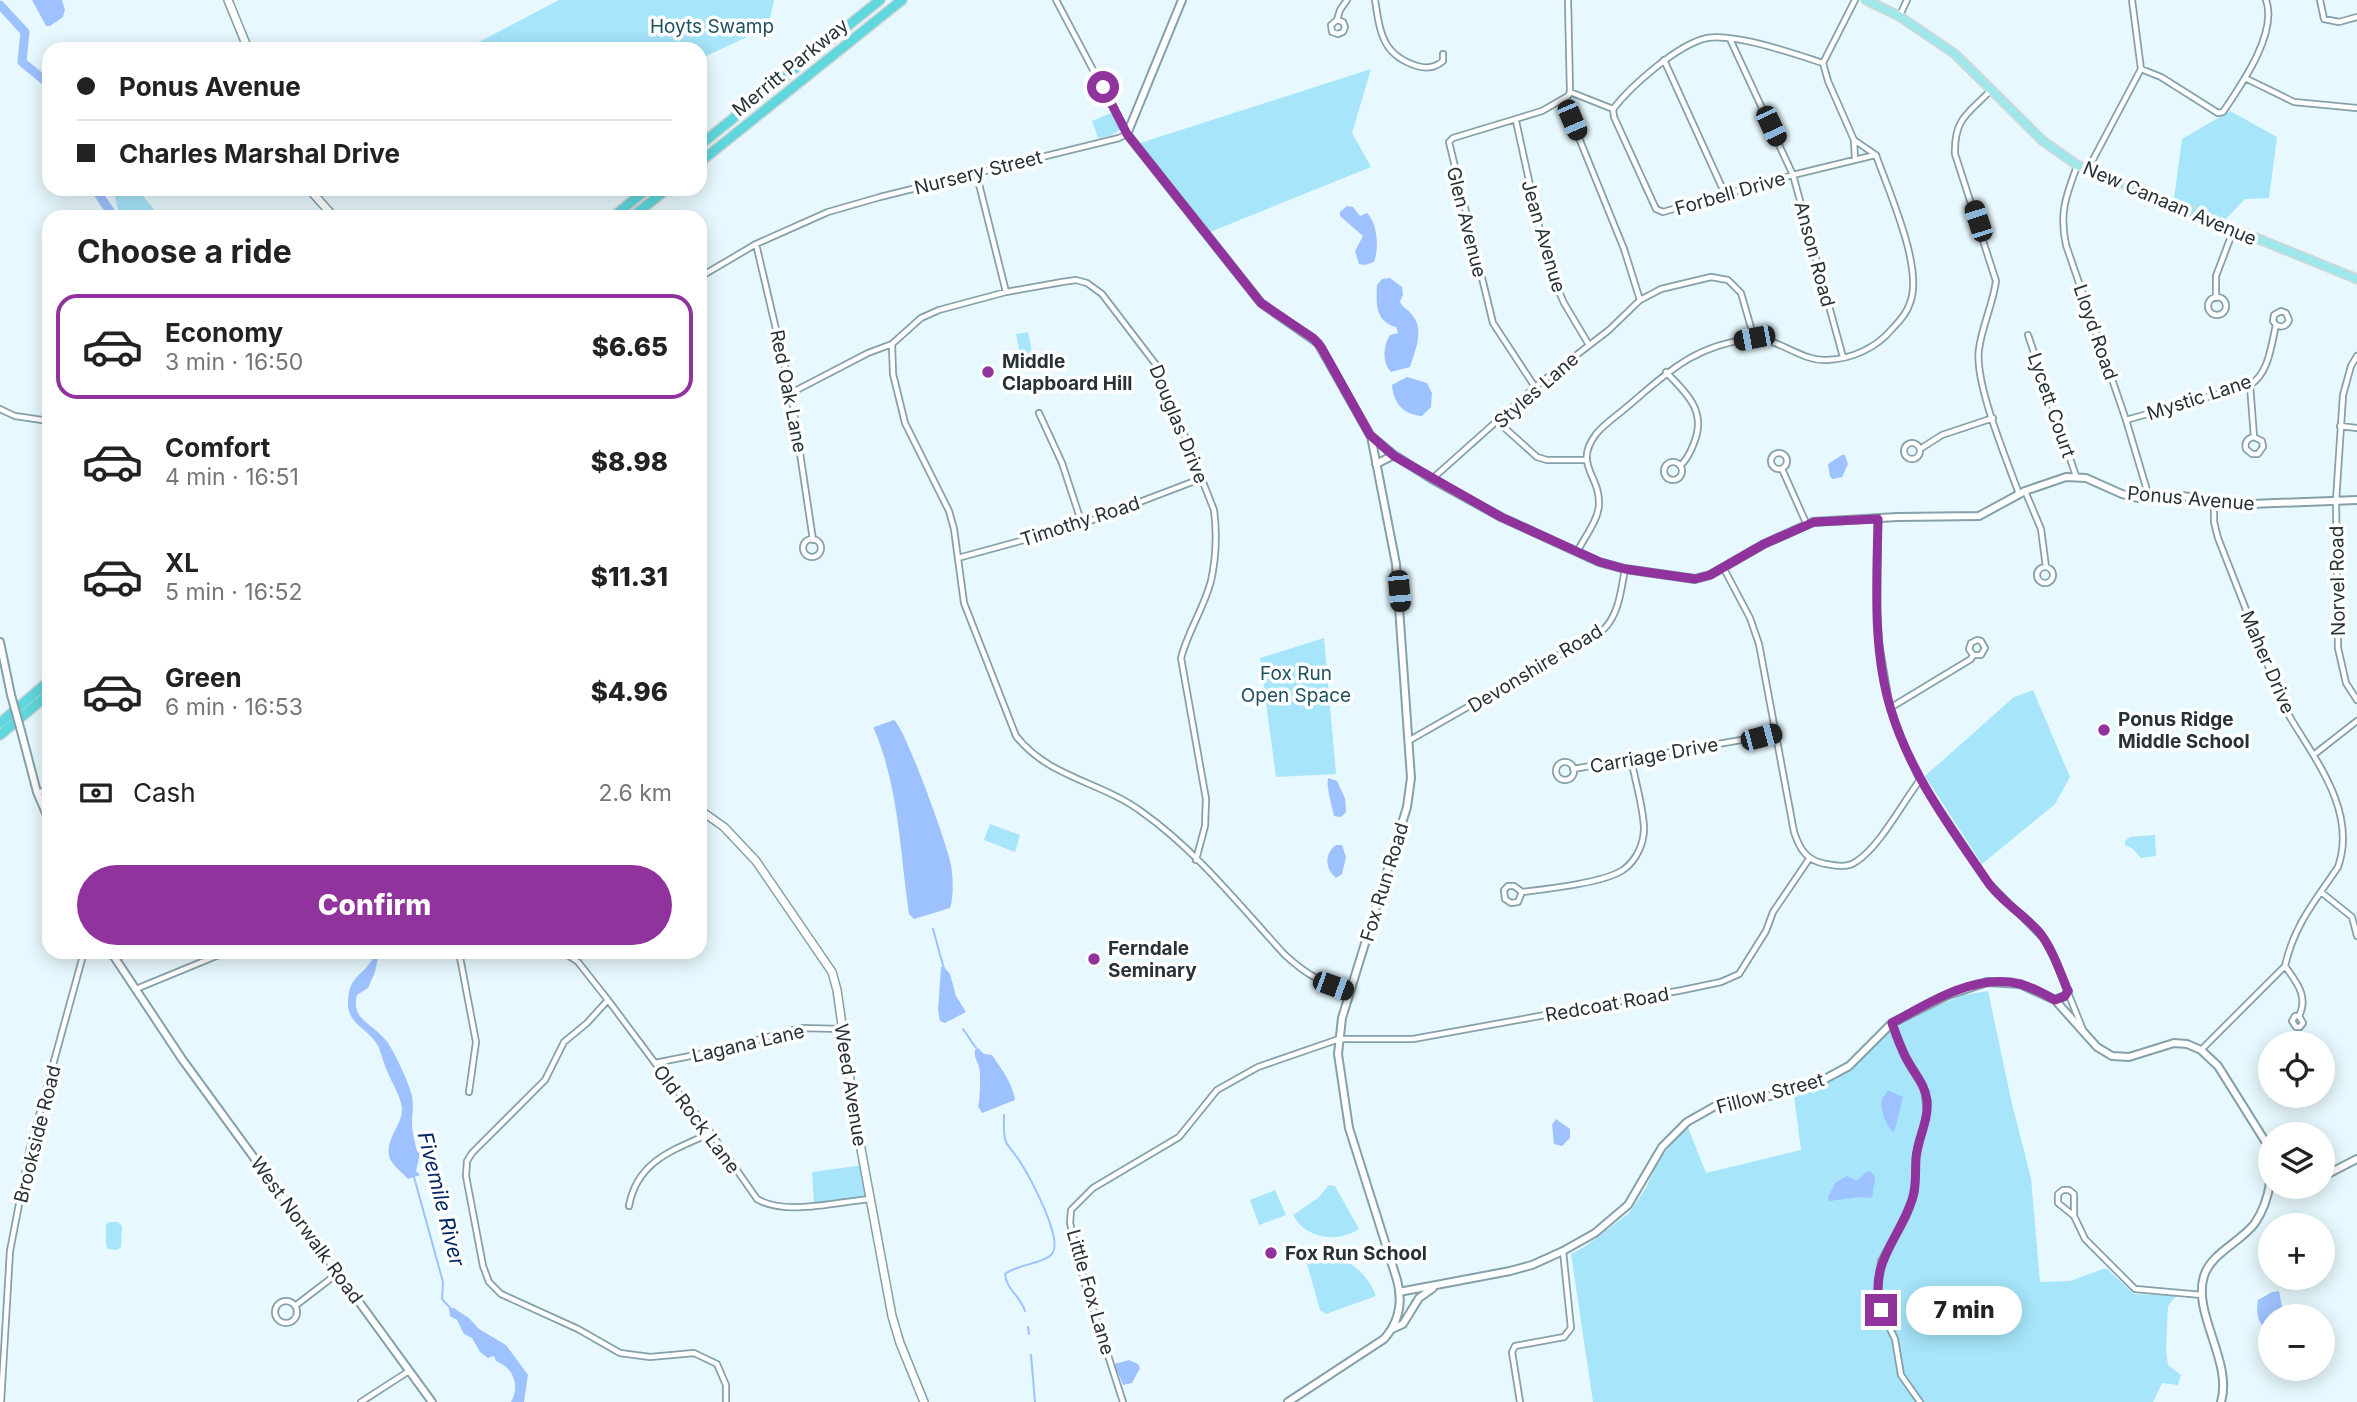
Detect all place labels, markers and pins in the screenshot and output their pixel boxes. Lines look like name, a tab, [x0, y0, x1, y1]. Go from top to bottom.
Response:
place label: Middle Clapboard Hill	[1002, 350, 1132, 395]
marker: Middle Clapboard Hill	[980, 364, 996, 380]
place label: Ponus Ridge Middle School	[2118, 708, 2250, 753]
marker: Ponus Ridge Middle School	[2096, 722, 2112, 738]
place label: Ferndale Seminary	[1108, 937, 1197, 982]
marker: Ferndale Seminary	[1086, 951, 1102, 967]
place label: Fox Run School	[1285, 1242, 1427, 1265]
marker: Fox Run School	[1263, 1245, 1279, 1261]

